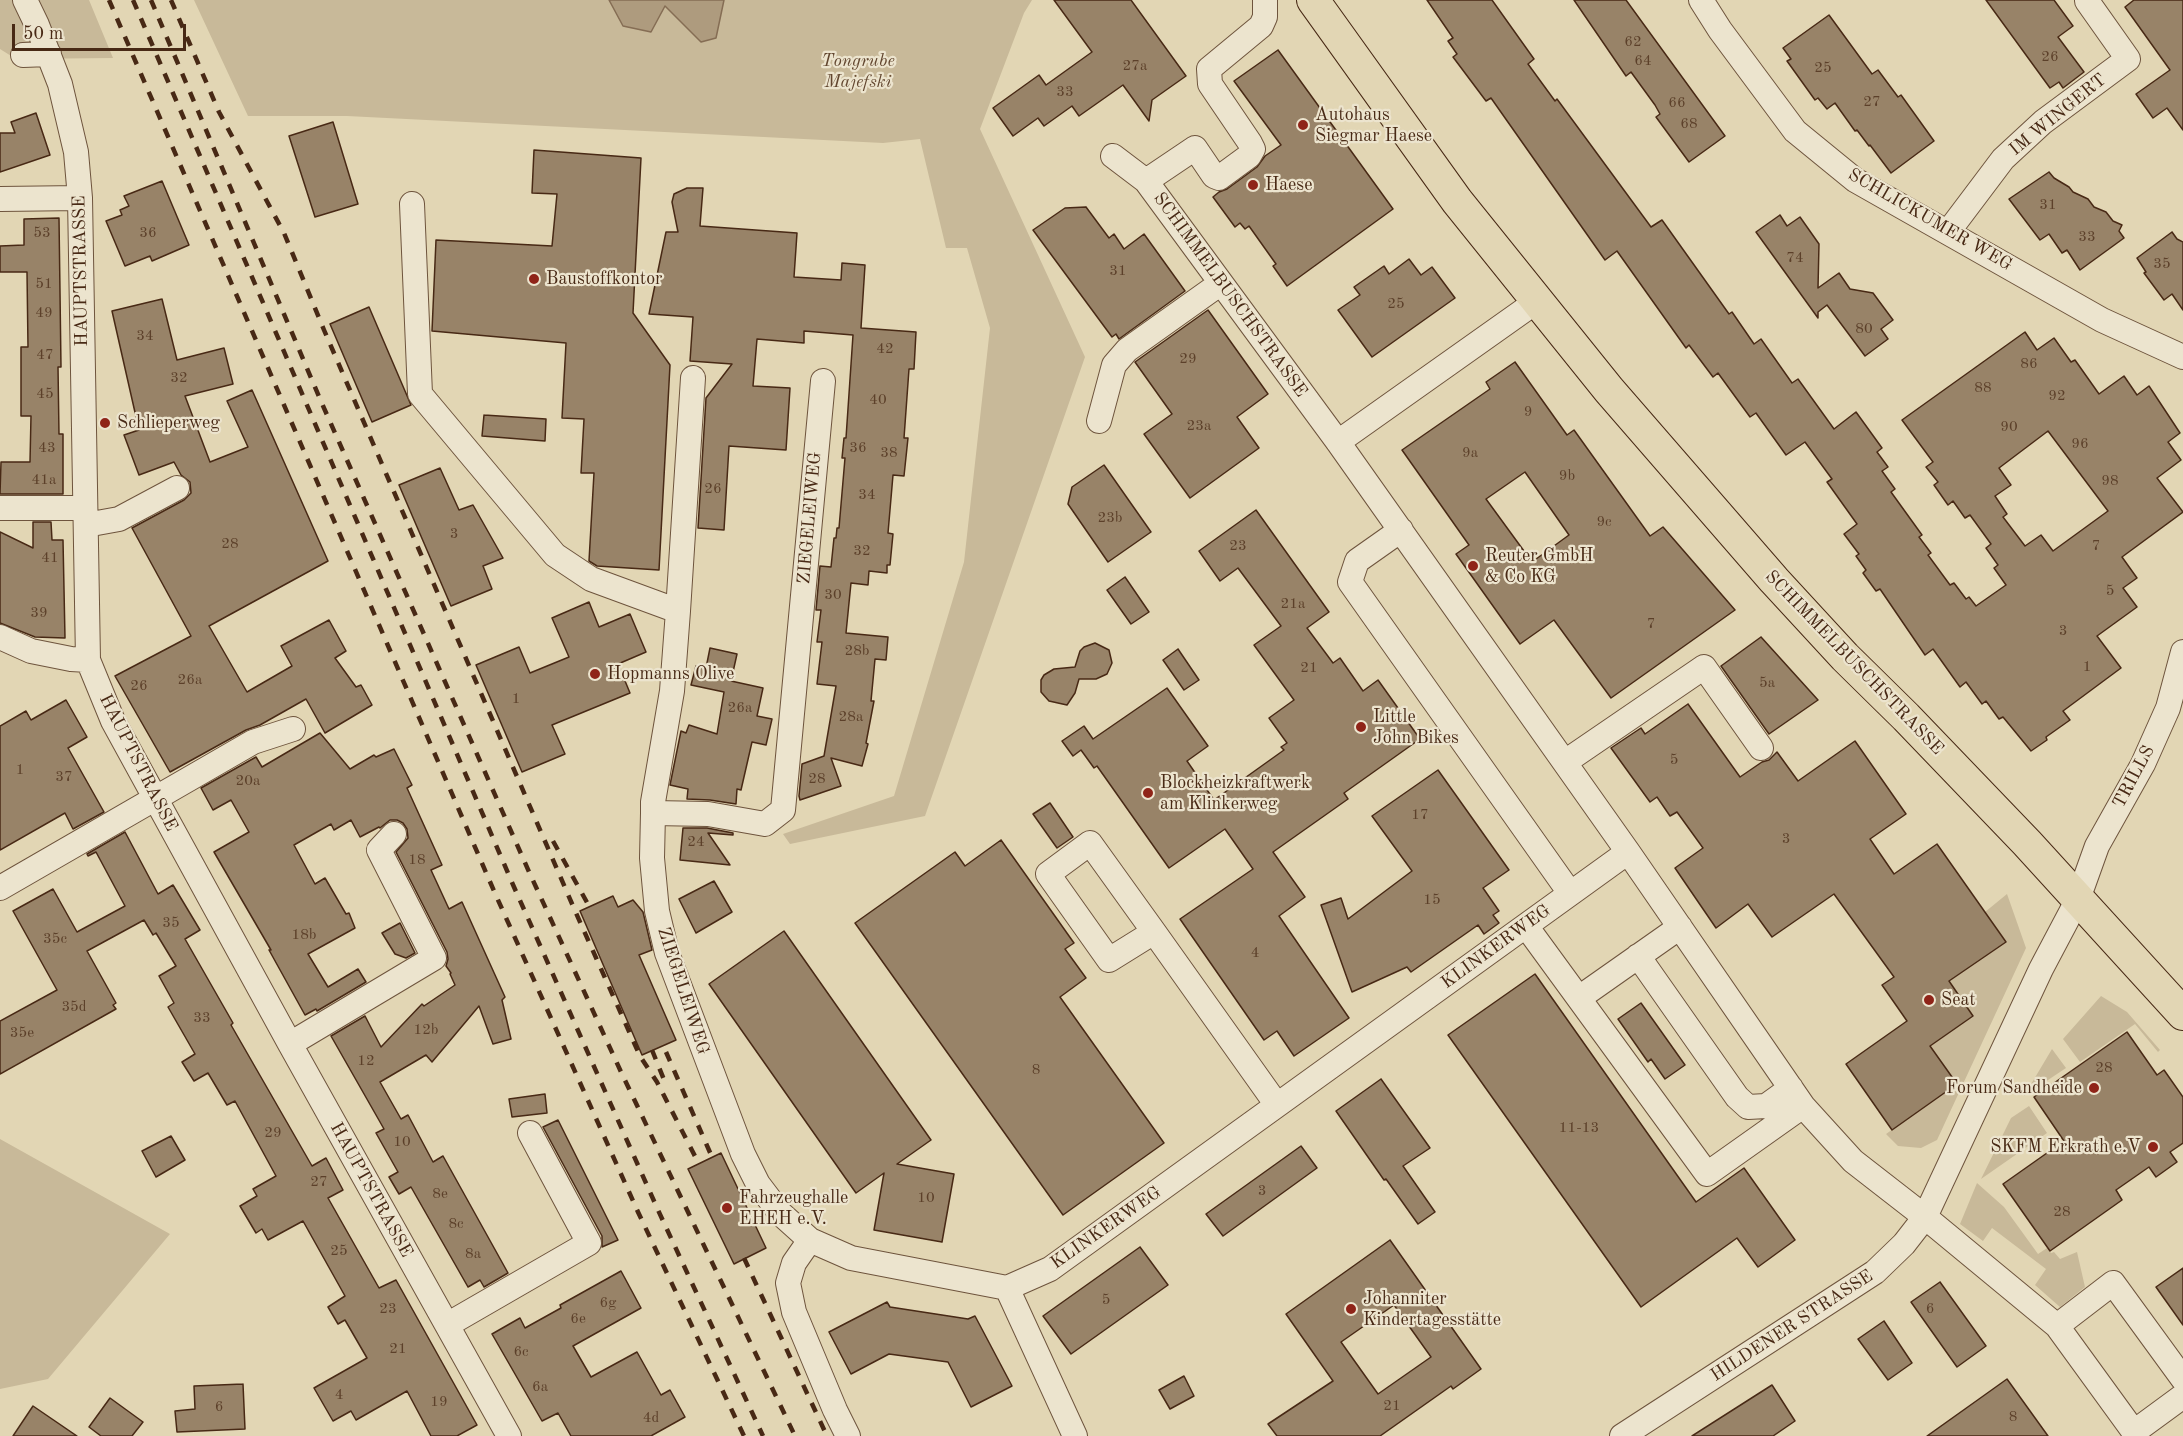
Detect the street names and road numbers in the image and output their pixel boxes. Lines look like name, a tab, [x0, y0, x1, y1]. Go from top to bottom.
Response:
street label: IM WINGERT	[2005, 69, 2111, 161]
street label: SCHLICKUMER WEG	[1844, 164, 2016, 276]
street label: SCHIMMELBUSCHSTRASSE	[1148, 188, 1312, 402]
street label: HAUPTSTRASSE	[69, 195, 93, 347]
street label: ZIEGELEIWEG	[793, 451, 827, 585]
street label: SCHIMMELBUSCHSTRASSE	[1760, 566, 1948, 760]
street label: HAUPTSTRASSE	[94, 691, 182, 835]
street label: TRILLS	[2108, 742, 2160, 812]
street label: KLINKERWEG	[1437, 900, 1555, 994]
street label: ZIEGELEIWEG	[652, 925, 714, 1057]
street label: HAUPTSTRASSE	[325, 1119, 417, 1261]
street label: KLINKERWEG	[1047, 1182, 1165, 1274]
street label: HILDENER STRASSE	[1707, 1265, 1877, 1387]

